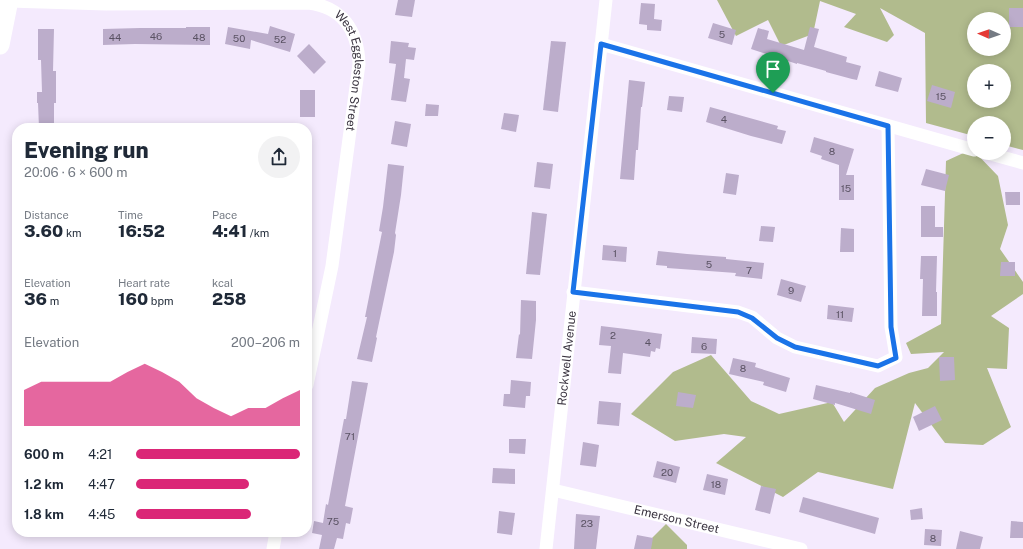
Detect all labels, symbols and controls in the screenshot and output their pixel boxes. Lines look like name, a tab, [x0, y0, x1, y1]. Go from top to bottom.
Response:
street label: West Eggleston Street	[332, 8, 366, 132]
north arrow	[967, 12, 1011, 56]
map controls	[967, 12, 1011, 160]
house number: 5	[719, 28, 725, 40]
house number: 46	[150, 30, 162, 42]
house number: 44	[109, 31, 121, 43]
house number: 48	[193, 31, 205, 43]
house number: 50	[233, 32, 245, 44]
house number: 52	[274, 33, 286, 45]
pin	[756, 52, 790, 93]
icon: arrive	[762, 58, 784, 80]
button: +	[967, 64, 1011, 108]
house number: 15	[936, 90, 946, 102]
house number: 4	[721, 113, 727, 125]
button: −	[967, 116, 1011, 160]
button: share	[258, 136, 300, 178]
text: Evening run	[24, 137, 149, 163]
house number: 8	[829, 145, 835, 157]
text: 20:06 · 6 × 600 m	[24, 165, 127, 180]
house number: 15	[841, 182, 851, 194]
text: Distance	[24, 209, 69, 221]
text: Time	[118, 209, 143, 221]
text: Pace	[212, 209, 237, 221]
text: 3.60	[24, 221, 63, 241]
text: 16:52	[118, 221, 165, 241]
text: 4:41	[212, 221, 247, 241]
text: km	[63, 227, 82, 239]
text: /km	[247, 227, 269, 239]
house number: 1	[613, 247, 617, 259]
house number: 5	[706, 258, 712, 270]
house number: 7	[746, 264, 752, 276]
text: Elevation	[24, 277, 71, 289]
text: Heart rate	[118, 277, 170, 289]
text: kcal	[212, 277, 233, 289]
house number: 9	[788, 284, 794, 296]
text: 36	[24, 289, 47, 309]
text: 160	[118, 289, 148, 309]
text: 258	[212, 289, 246, 309]
text: m	[47, 295, 59, 307]
text: bpm	[148, 295, 173, 307]
house number: 11	[836, 308, 844, 320]
street label: Rockwell Avenue	[555, 310, 579, 406]
house number: 2	[610, 329, 616, 341]
text: Elevation	[24, 335, 79, 350]
text: 200–206 m	[231, 335, 300, 350]
house number: 4	[645, 336, 651, 348]
house number: 6	[701, 340, 707, 352]
house number: 8	[740, 362, 746, 374]
house number: 71	[345, 430, 355, 442]
text: 600 m	[24, 447, 64, 462]
text: 4:21	[88, 447, 112, 462]
house number: 20	[661, 466, 673, 478]
text: 1.2 km	[24, 477, 64, 492]
text: 4:47	[88, 477, 115, 492]
house number: 18	[711, 478, 721, 490]
street label: Emerson Street	[633, 503, 721, 536]
text: 1.8 km	[24, 507, 64, 522]
text: 4:45	[88, 507, 115, 522]
house number: 75	[327, 515, 339, 527]
house number: 23	[581, 517, 593, 529]
house number: 8	[930, 532, 936, 544]

